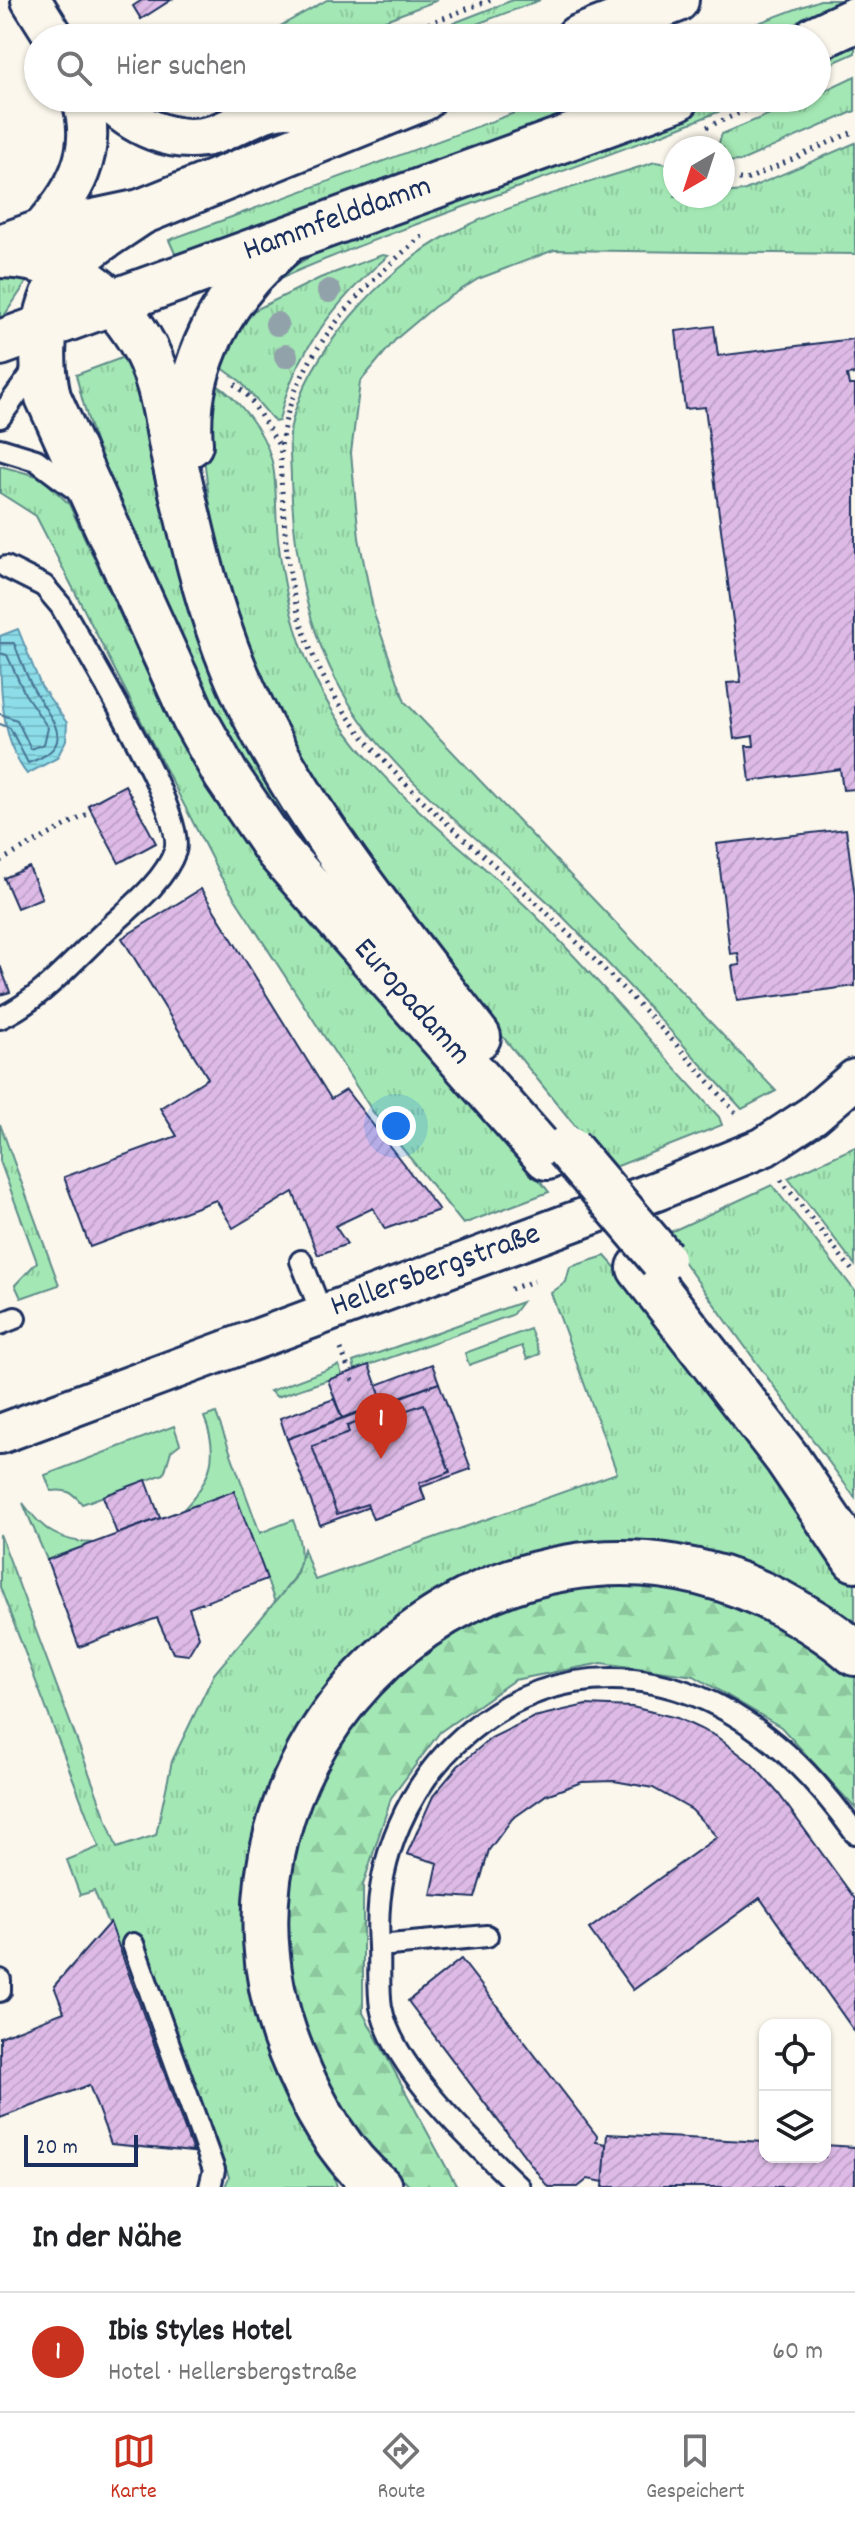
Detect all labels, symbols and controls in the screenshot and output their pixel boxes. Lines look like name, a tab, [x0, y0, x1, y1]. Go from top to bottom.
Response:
search box	[24, 24, 831, 112]
icon: search	[52, 46, 96, 90]
text: Hier suchen	[116, 47, 246, 90]
north arrow	[663, 136, 735, 208]
street label: Hammfelddamm	[237, 165, 439, 275]
street label: Europadamm	[341, 929, 481, 1077]
your location	[376, 1106, 416, 1146]
street label: Hellersbergstraße	[325, 1213, 547, 1331]
pin: 1	[355, 1393, 407, 1459]
map controls	[759, 2019, 831, 2163]
button: locate	[759, 2019, 831, 2091]
button: layers	[759, 2091, 831, 2163]
scale bar	[24, 2131, 138, 2167]
text: 20 m	[36, 2133, 78, 2164]
text: In der Nähe	[32, 2215, 182, 2264]
text: Ibis Styles Hotel	[108, 2312, 292, 2355]
text: 1	[55, 2334, 61, 2371]
text: 60 m	[772, 2334, 823, 2371]
text: Hotel · Hellersbergstraße	[108, 2355, 357, 2392]
tab: Karte	[110, 2429, 157, 2508]
tab: Route	[377, 2429, 425, 2508]
tab: Gespeichert	[646, 2429, 745, 2508]

